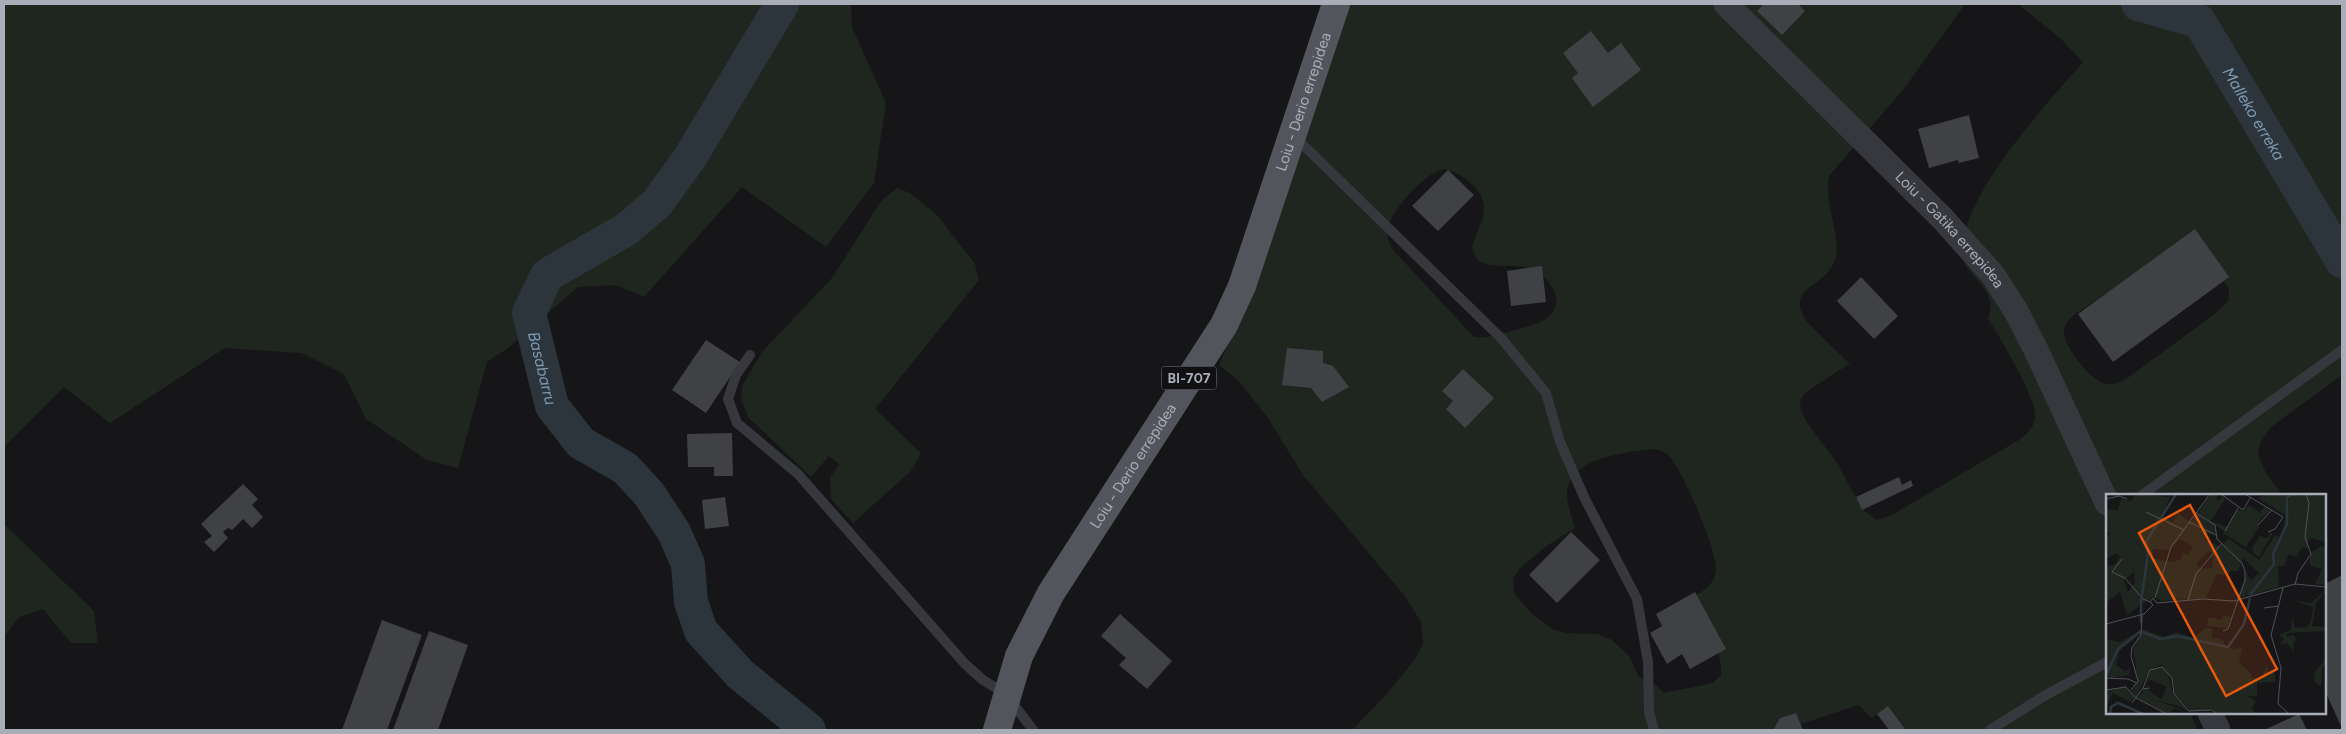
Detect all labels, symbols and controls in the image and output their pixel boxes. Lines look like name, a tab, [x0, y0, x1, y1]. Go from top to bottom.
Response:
street label: Loiu - Derio errepidea	[1272, 30, 1335, 173]
water label: Malleko erreka	[2219, 64, 2289, 164]
street label: Loiu - Gatika errepidea	[1891, 168, 2008, 291]
water label: Basabarru	[524, 330, 560, 407]
road number: BI-707	[1162, 366, 1216, 389]
street label: Loiu - Derio errepidea	[1086, 400, 1180, 532]
inset map	[2106, 494, 2326, 714]

